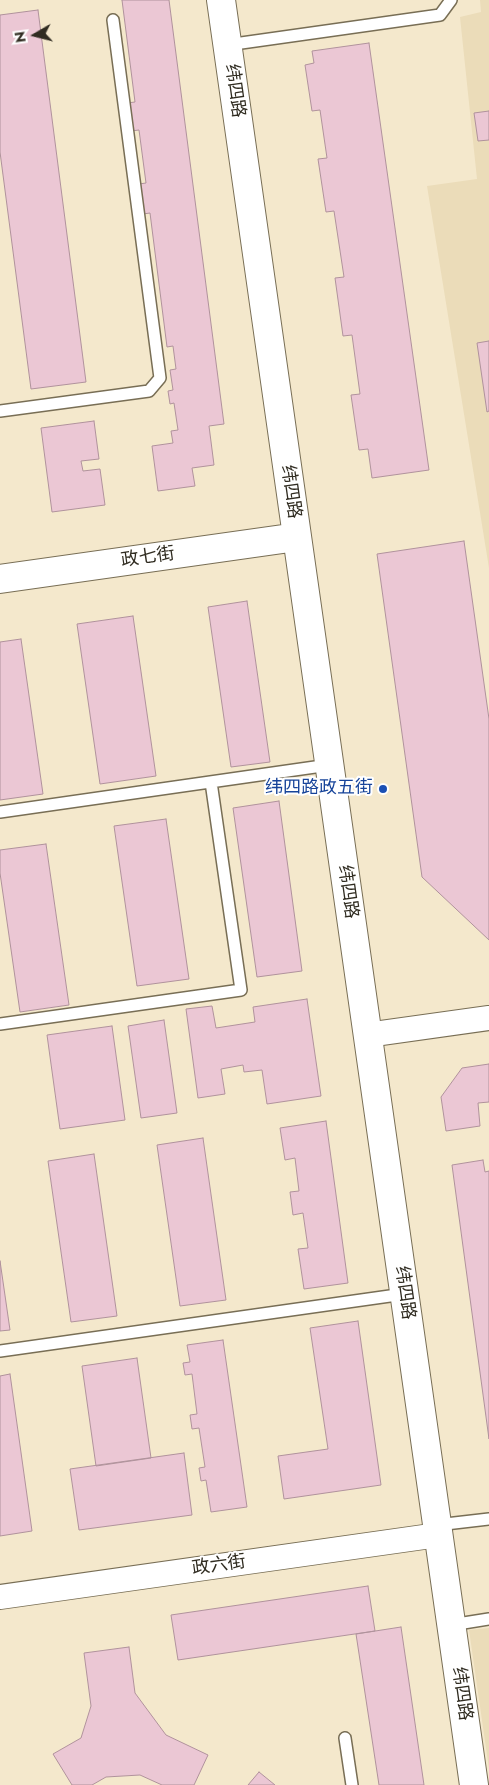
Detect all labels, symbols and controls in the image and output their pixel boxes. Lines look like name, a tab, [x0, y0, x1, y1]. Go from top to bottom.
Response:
north arrow	[10, 10, 60, 60]
text: N	[9, 30, 31, 44]
street label: 纬四路	[220, 63, 248, 119]
street label: 纬四路	[276, 464, 304, 520]
street label: 政七街	[120, 544, 176, 572]
place label: 纬四路政五街	[265, 778, 373, 800]
marker: 纬四路政五街	[377, 783, 389, 795]
street label: 纬四路	[333, 864, 361, 920]
street label: 纬四路	[390, 1265, 418, 1321]
street label: 政六街	[191, 1552, 247, 1580]
street label: 纬四路	[447, 1666, 475, 1722]

